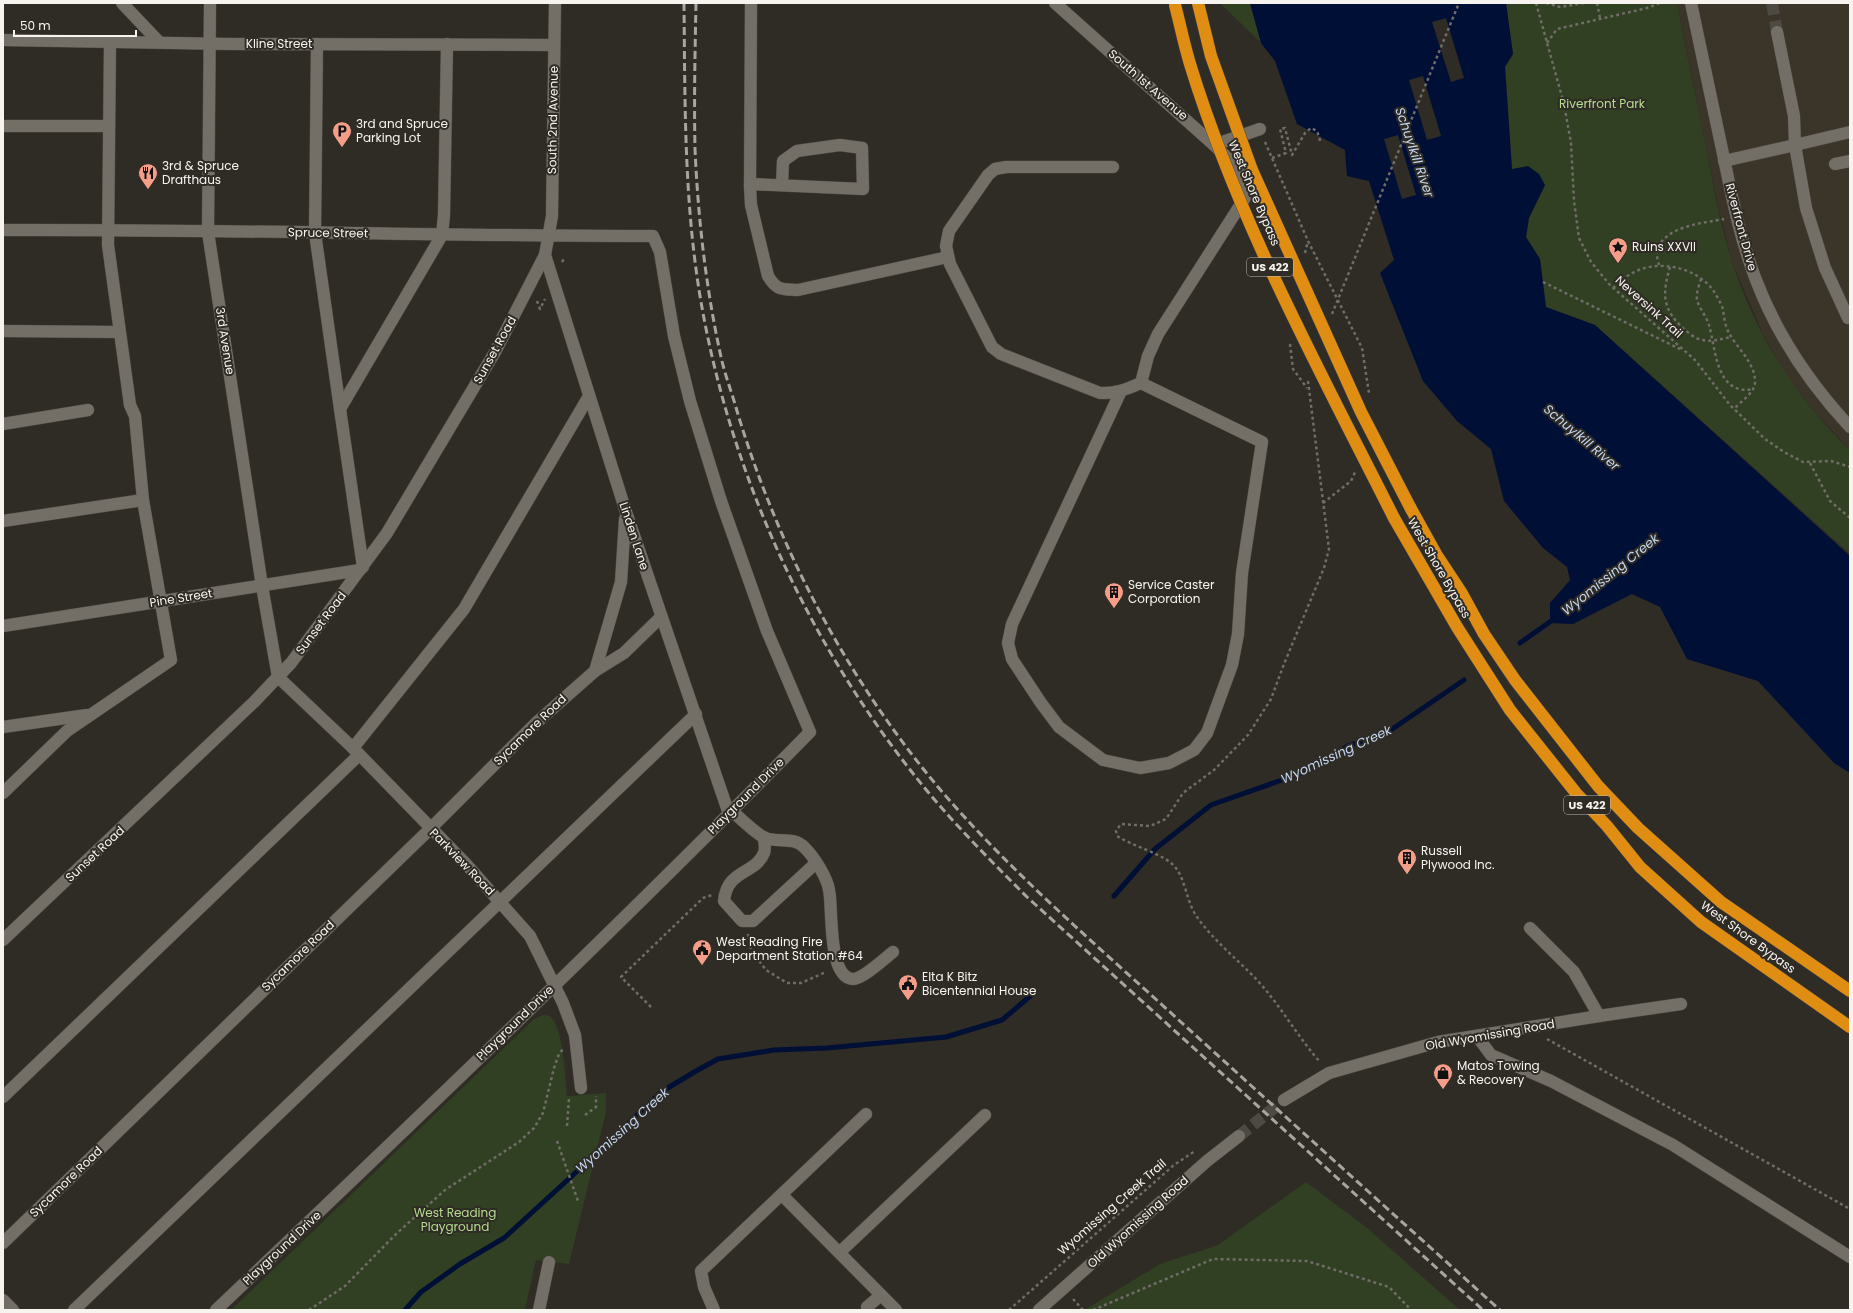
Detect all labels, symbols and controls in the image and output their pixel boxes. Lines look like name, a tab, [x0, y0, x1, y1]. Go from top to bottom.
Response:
scale bar	[14, 12, 136, 38]
text: 50 m	[20, 17, 51, 34]
street label: Kline Street	[246, 35, 312, 52]
street label: South 1st Avenue	[1105, 45, 1192, 124]
street label: South 2nd Avenue	[543, 66, 562, 174]
park label: Riverfront Park	[1559, 95, 1646, 112]
water label: Schuylkill River	[1390, 105, 1439, 201]
place label: 3rd and Spruce Parking Lot	[356, 115, 448, 146]
parking icon: 3rd and Spruce Parking Lot	[331, 120, 353, 148]
street label: West Shore Bypass	[1224, 137, 1284, 248]
place label: 3rd & Spruce Drafthaus	[162, 157, 239, 188]
restaurant icon: 3rd & Spruce Drafthaus	[137, 162, 159, 190]
street label: Riverfront Drive	[1722, 181, 1761, 273]
street label: Spruce Street	[288, 223, 368, 242]
place icon: Ruins XXVII	[1607, 236, 1629, 264]
place label: Ruins XXVII	[1632, 238, 1696, 255]
road number: US 422	[1247, 258, 1293, 276]
street label: Neversink Trail	[1612, 272, 1687, 342]
street label: 3rd Avenue	[212, 306, 239, 376]
street label: Sunset Road	[469, 313, 520, 387]
water label: Schuylkill River	[1540, 400, 1625, 476]
street label: Linden Lane	[615, 500, 653, 572]
street label: West Shore Bypass	[1404, 514, 1475, 621]
water label: Wyomissing Creek	[1558, 528, 1664, 620]
place label: Service Caster Corporation	[1128, 576, 1215, 607]
building icon: Service Caster Corporation	[1103, 581, 1125, 609]
street label: Pine Street	[148, 584, 214, 611]
street label: Sunset Road	[291, 588, 350, 658]
street label: Sycamore Road	[489, 690, 570, 769]
water label: Wyomissing Creek	[1278, 720, 1396, 788]
street label: Playground Drive	[704, 754, 788, 838]
road number: US 422	[1564, 796, 1610, 814]
street label: Sunset Road	[61, 822, 128, 885]
street label: Parkview Road	[426, 824, 499, 899]
place label: Russell Plywood Inc.	[1421, 842, 1495, 873]
building icon: Russell Plywood Inc.	[1396, 847, 1418, 875]
street label: West Shore Bypass	[1697, 896, 1799, 977]
street label: Sycamore Road	[257, 916, 338, 995]
place label: West Reading Fire Department Station #64	[716, 933, 863, 964]
public building icon: West Reading Fire Department Station #64	[691, 938, 713, 966]
place label: Elta K Bitz Bicentennial House	[922, 968, 1036, 999]
public building icon: Elta K Bitz Bicentennial House	[897, 973, 919, 1001]
street label: Playground Drive	[472, 981, 557, 1064]
street label: Old Wyomissing Road	[1424, 1015, 1556, 1054]
place label: Matos Towing & Recovery	[1457, 1057, 1540, 1088]
shop icon: Matos Towing & Recovery	[1432, 1062, 1454, 1090]
water label: Wyomissing Creek	[571, 1082, 674, 1178]
street label: Sycamore Road	[25, 1142, 106, 1221]
street label: Wyomissing Creek Trail	[1054, 1155, 1170, 1259]
street label: Old Wyomissing Road	[1083, 1172, 1192, 1272]
park label: West Reading Playground	[414, 1204, 496, 1235]
street label: Playground Drive	[239, 1207, 325, 1289]

